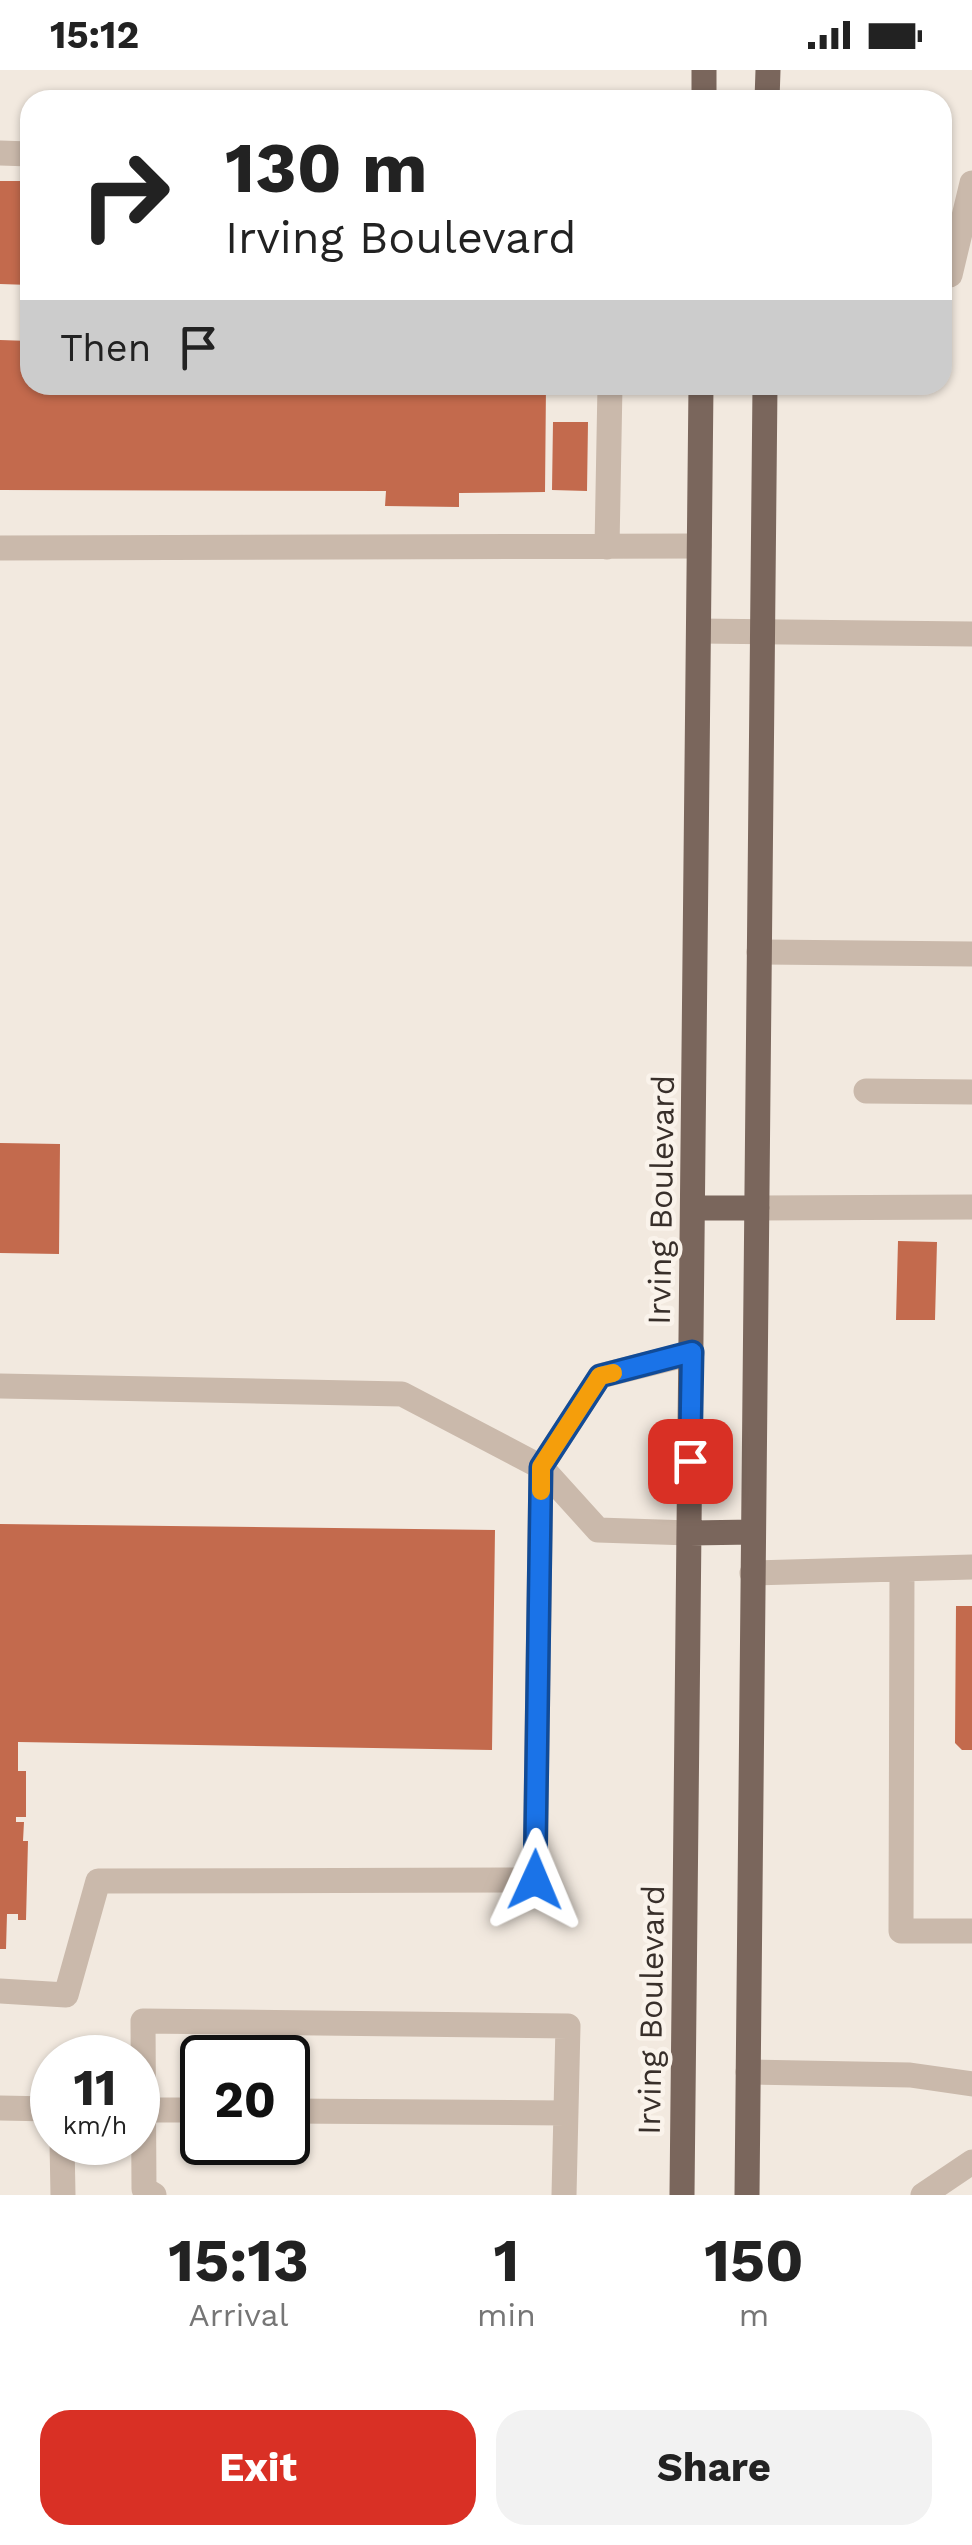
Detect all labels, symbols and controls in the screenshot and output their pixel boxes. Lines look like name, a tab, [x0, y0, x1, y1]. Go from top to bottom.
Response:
text: 15:12	[50, 13, 139, 57]
text: 130 m	[225, 127, 428, 209]
icon: right	[60, 130, 190, 260]
text: Irving Boulevard	[225, 211, 576, 264]
icon: arrive	[171, 320, 226, 375]
text: Then	[60, 326, 151, 370]
street label: Irving Boulevard	[640, 1075, 682, 1325]
pin	[648, 1419, 733, 1504]
icon: arrive	[663, 1434, 718, 1489]
position arrow	[483, 1828, 587, 1932]
street label: Irving Boulevard	[630, 1885, 672, 2135]
speed limit sign: 20	[180, 2035, 310, 2165]
text: 11	[73, 2058, 117, 2117]
text: km/h	[63, 2111, 127, 2140]
text: 15:13	[168, 2225, 309, 2296]
text: 1	[494, 2225, 519, 2296]
text: 150	[704, 2225, 804, 2296]
text: Arrival	[189, 2296, 288, 2334]
text: min	[477, 2296, 536, 2334]
text: m	[739, 2296, 769, 2334]
button: Exit	[40, 2410, 476, 2525]
button: Share	[496, 2410, 932, 2525]

